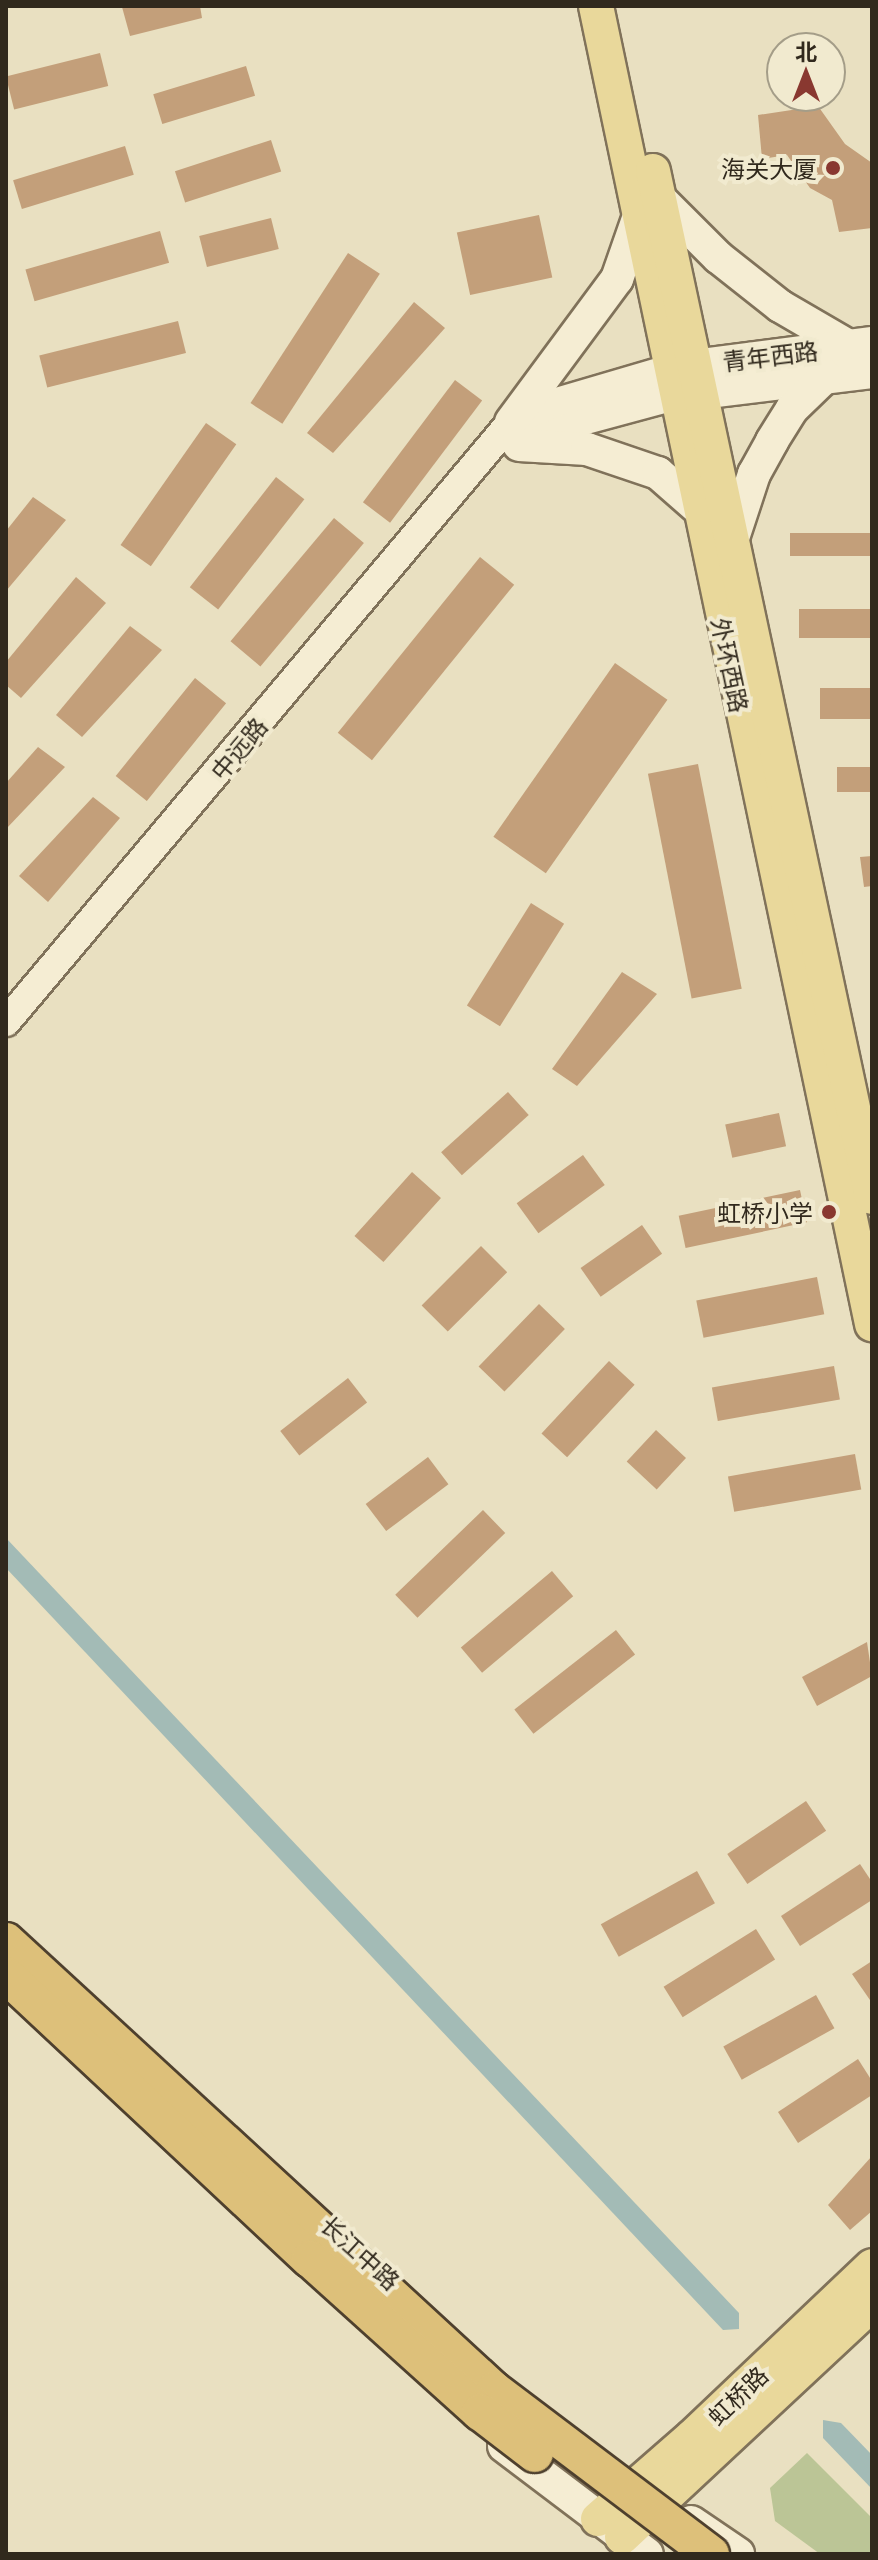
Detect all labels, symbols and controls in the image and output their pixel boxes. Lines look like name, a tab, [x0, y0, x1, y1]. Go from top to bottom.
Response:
north arrow	[766, 32, 846, 112]
text: 北	[795, 34, 817, 66]
place label: 海关大厦	[721, 154, 817, 182]
marker: 海关大厦	[824, 159, 842, 177]
street label: 青年西路	[721, 335, 819, 375]
street label: 外环西路	[707, 615, 755, 715]
street label: 中远路	[204, 711, 272, 785]
place label: 虹桥小学	[717, 1198, 813, 1226]
marker: 虹桥小学	[820, 1203, 838, 1221]
street label: 长江中路	[316, 2209, 406, 2295]
street label: 虹桥路	[701, 2360, 773, 2430]

